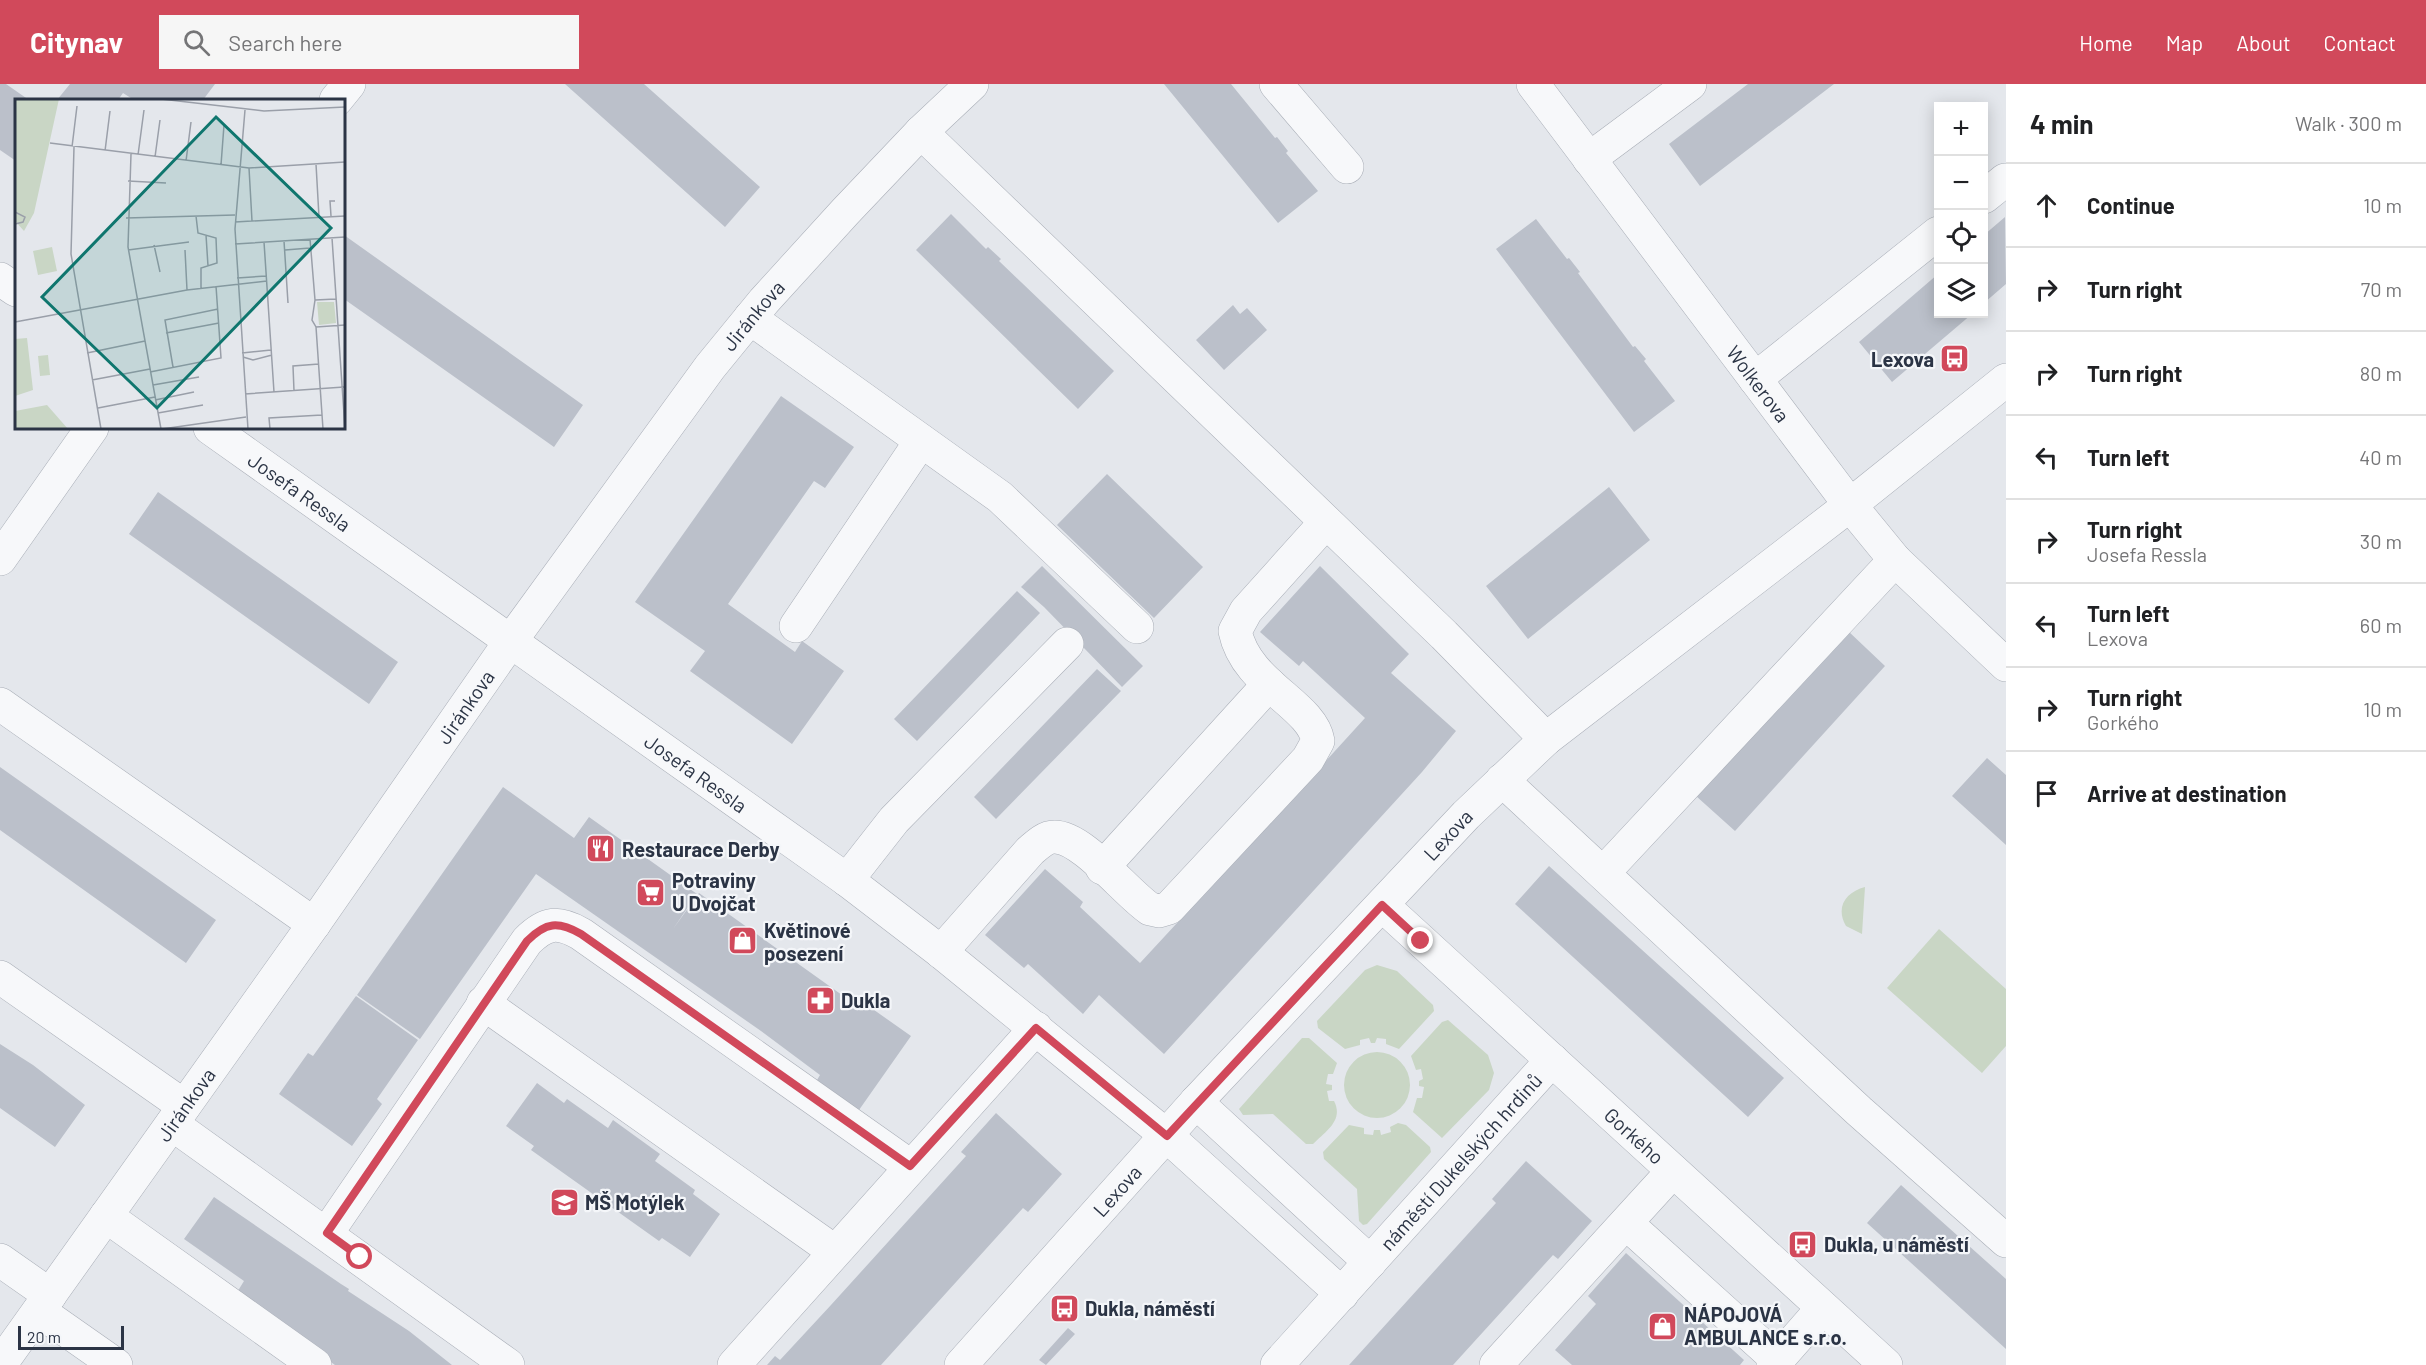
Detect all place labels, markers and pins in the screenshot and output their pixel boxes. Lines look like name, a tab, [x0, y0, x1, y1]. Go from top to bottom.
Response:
bus stop icon: Lexova	[1939, 343, 1971, 375]
place label: Lexova	[1871, 347, 1934, 371]
restaurant icon: Restaurace Derby	[585, 833, 617, 865]
place label: Restaurace Derby	[622, 837, 780, 861]
place label: Potraviny U Dvojčat	[672, 868, 756, 915]
supermarket icon: Potraviny U Dvojčat	[635, 876, 667, 908]
place label: Květinové posezení	[764, 918, 851, 965]
shop icon: Květinové posezení	[727, 925, 759, 957]
pharmacy icon: Dukla	[804, 984, 836, 1016]
place label: Dukla	[841, 988, 890, 1012]
school or university icon: MŠ Motýlek	[548, 1186, 580, 1218]
place label: MŠ Motýlek	[585, 1190, 685, 1214]
bus stop icon: Dukla, u náměstí	[1787, 1228, 1819, 1260]
place label: Dukla, u náměstí	[1824, 1232, 1969, 1256]
bus stop icon: Dukla, náměstí	[1048, 1292, 1080, 1324]
place label: Dukla, náměstí	[1085, 1296, 1215, 1320]
place label: NÁPOJOVÁ AMBULANCE s.r.o.	[1684, 1302, 1847, 1349]
shop icon: NÁPOJOVÁ AMBULANCE s.r.o.	[1647, 1310, 1679, 1342]

